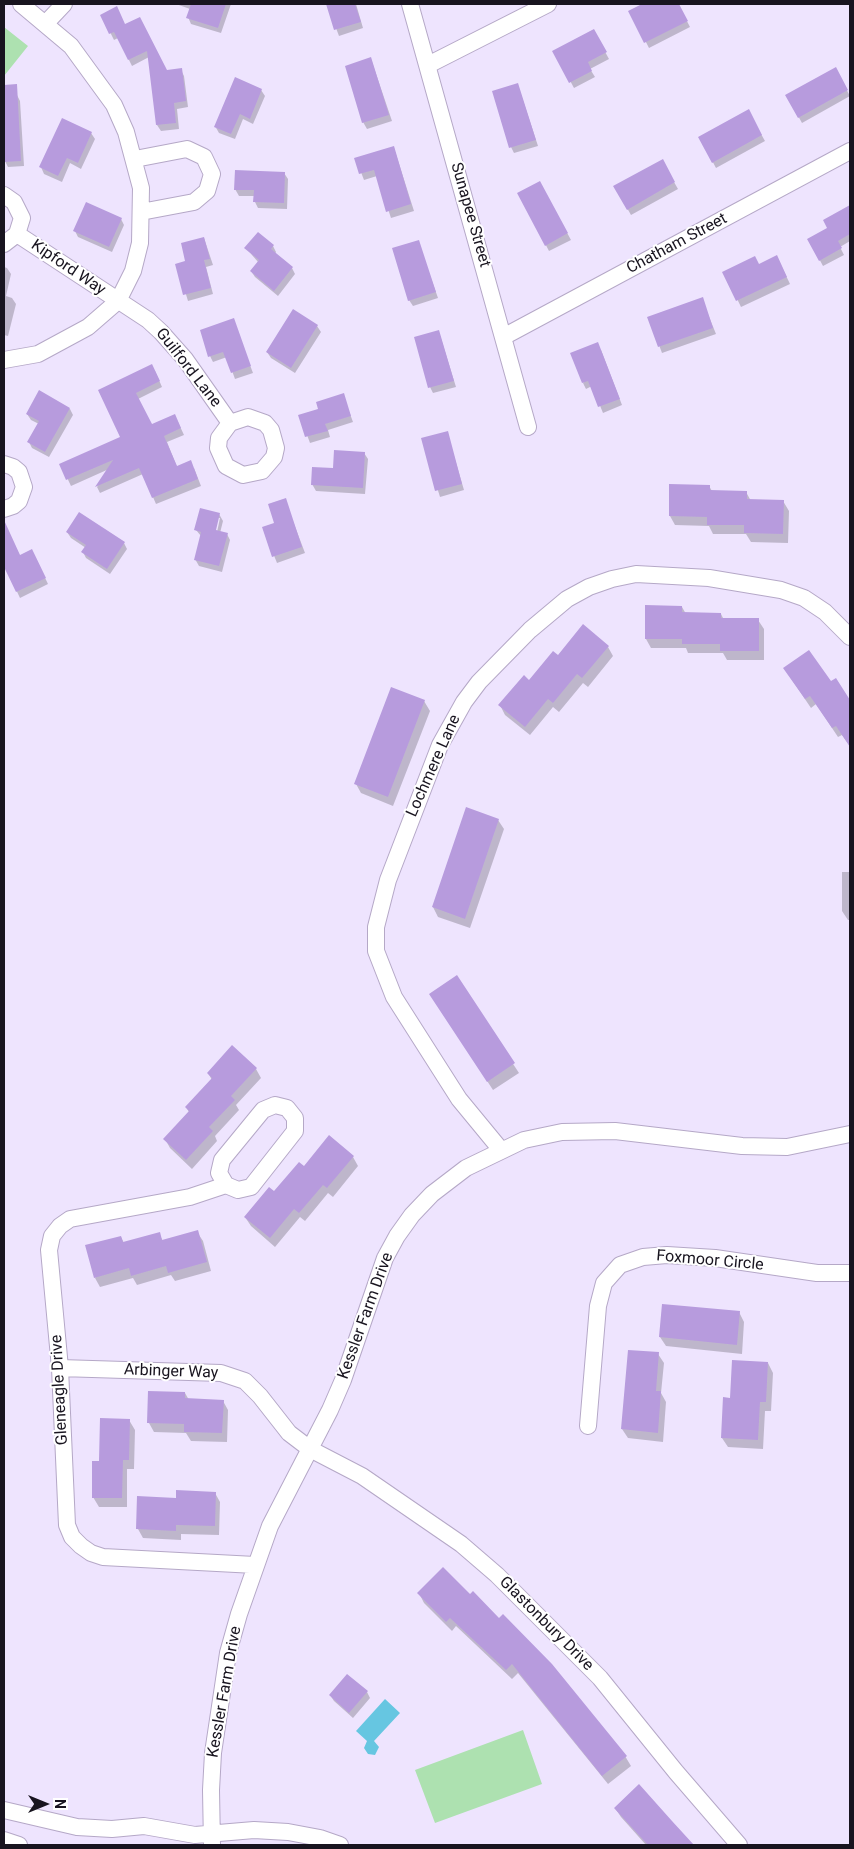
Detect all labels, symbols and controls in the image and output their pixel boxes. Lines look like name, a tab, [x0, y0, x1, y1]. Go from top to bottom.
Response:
street label: Sunapee Street	[446, 160, 494, 270]
street label: Chatham Street	[624, 209, 730, 279]
street label: Kipford Way	[27, 236, 109, 300]
street label: Guilford Lane	[151, 325, 225, 411]
street label: Lochmere Lane	[403, 712, 465, 820]
street label: Foxmoor Circle	[656, 1247, 764, 1275]
street label: Kessler Farm Drive	[334, 1250, 398, 1382]
street label: Gleneagle Drive	[48, 1334, 72, 1446]
street label: Arbinger Way	[123, 1361, 219, 1383]
street label: Glastonbury Drive	[495, 1573, 597, 1675]
street label: Kessler Farm Drive	[204, 1625, 246, 1759]
north arrow	[20, 1779, 70, 1829]
text: N	[52, 1799, 68, 1809]

